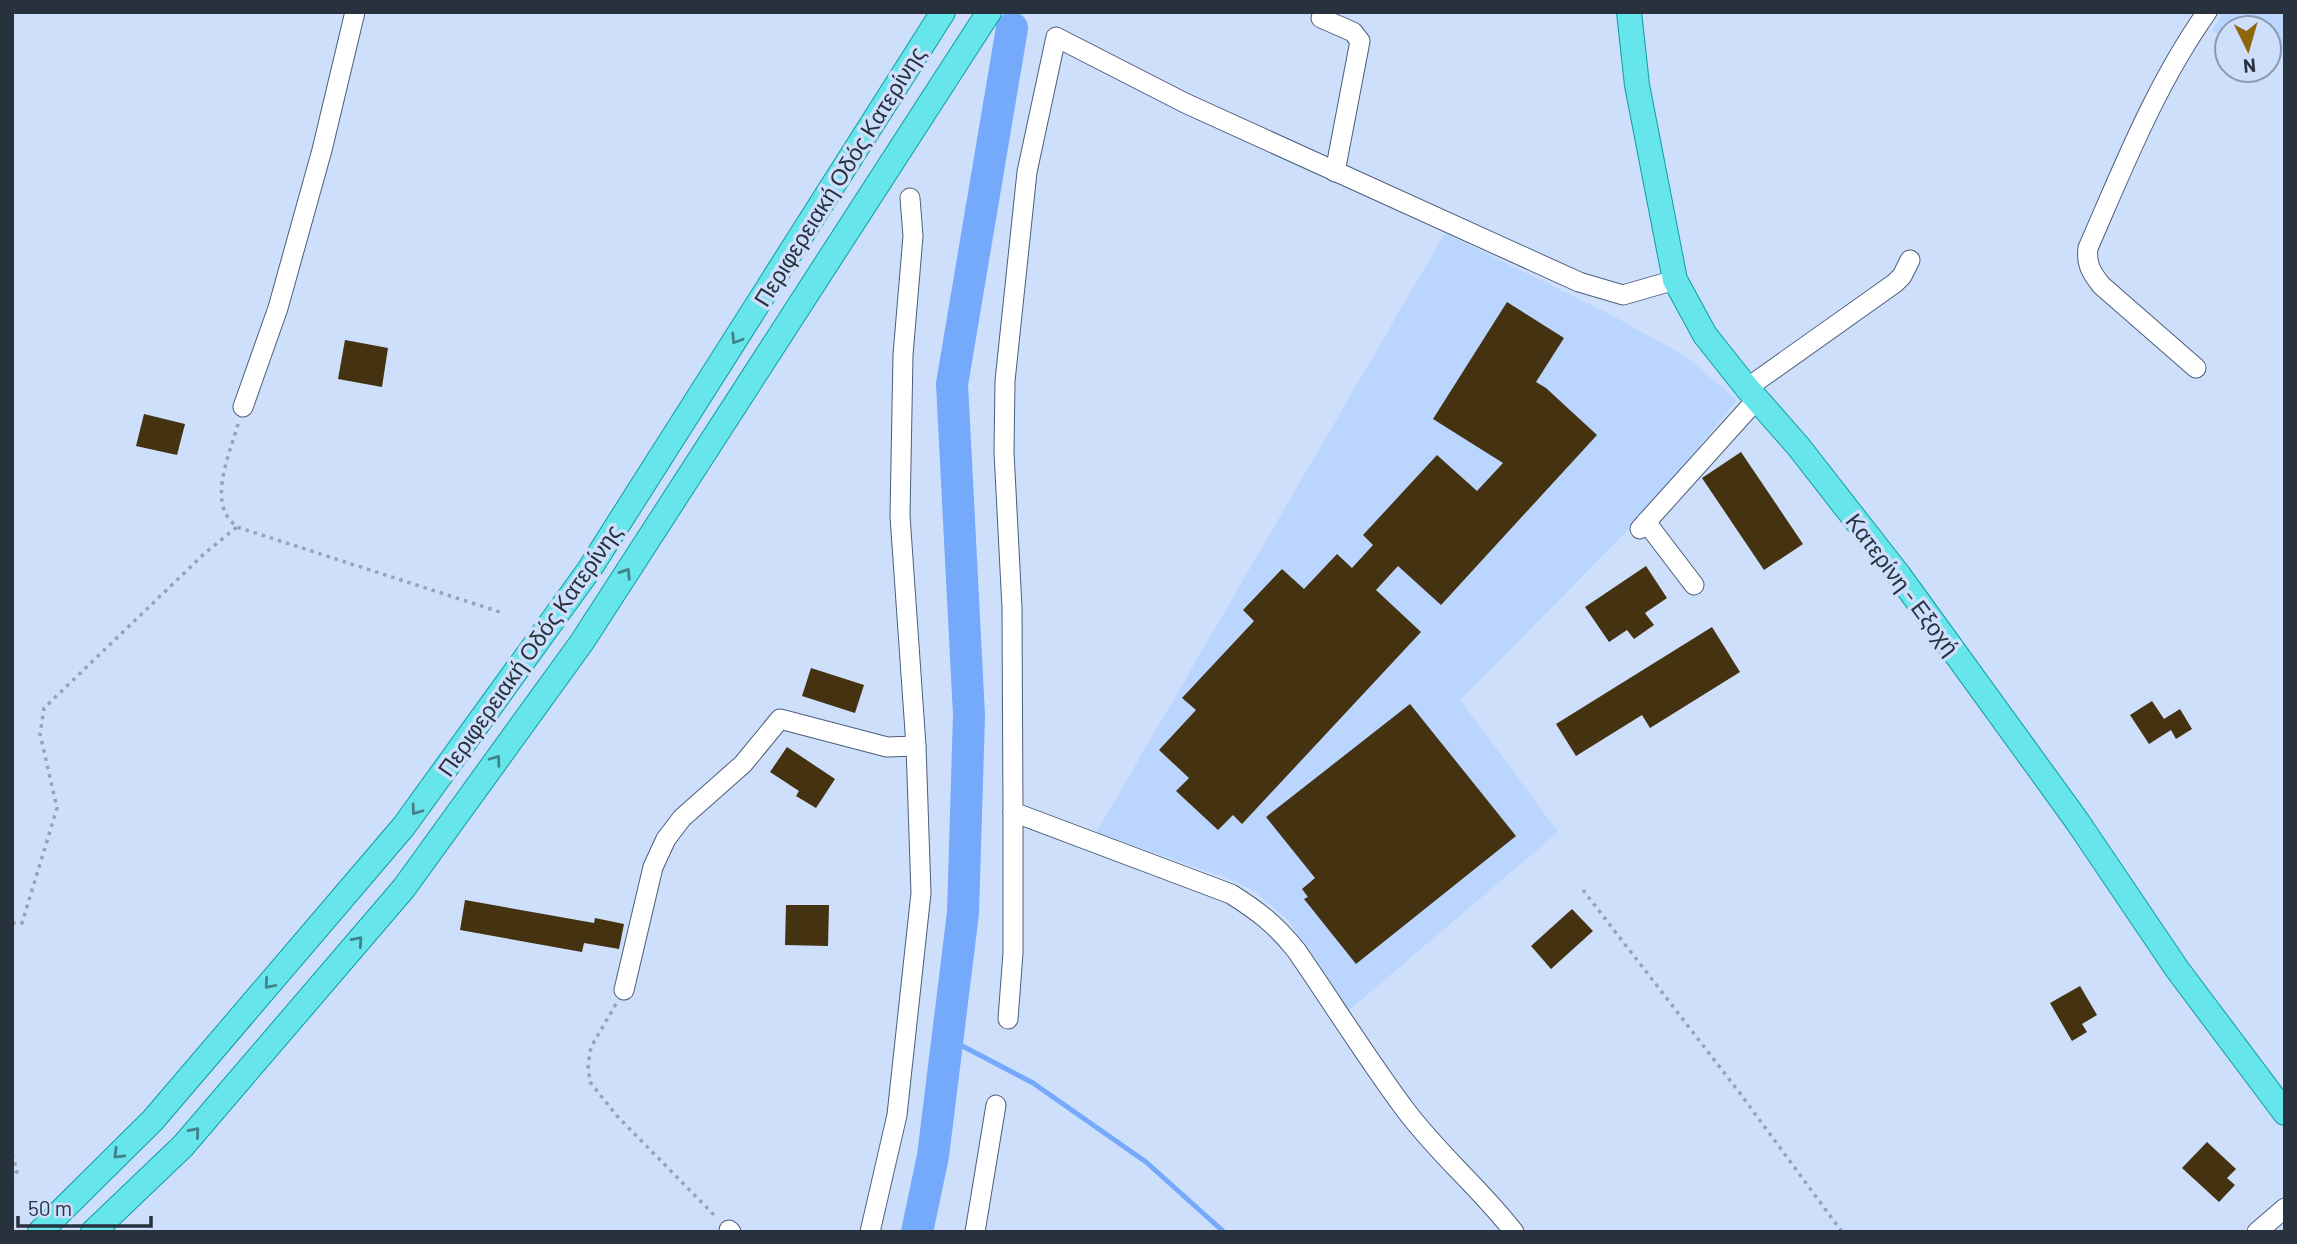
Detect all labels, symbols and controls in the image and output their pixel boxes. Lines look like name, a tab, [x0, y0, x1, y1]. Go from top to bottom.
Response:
north arrow	[2213, 14, 2283, 84]
street label: Περιφερειακή Οδός Κατερίνης	[747, 41, 931, 311]
text: N	[2242, 54, 2257, 78]
one-way arrow	[731, 331, 744, 344]
street label: Κατερίνη - Εξοχή	[1841, 507, 1965, 661]
street label: Περιφερειακή Οδός Κατερίνης	[431, 519, 627, 781]
one-way arrow	[618, 568, 631, 581]
one-way arrow	[488, 755, 500, 768]
one-way arrow	[411, 802, 424, 815]
one-way arrow	[350, 936, 362, 949]
one-way arrow	[265, 976, 277, 989]
one-way arrow	[186, 1128, 199, 1140]
one-way arrow	[113, 1146, 126, 1159]
scale bar	[18, 1184, 150, 1228]
text: 50 m	[28, 1195, 72, 1220]

